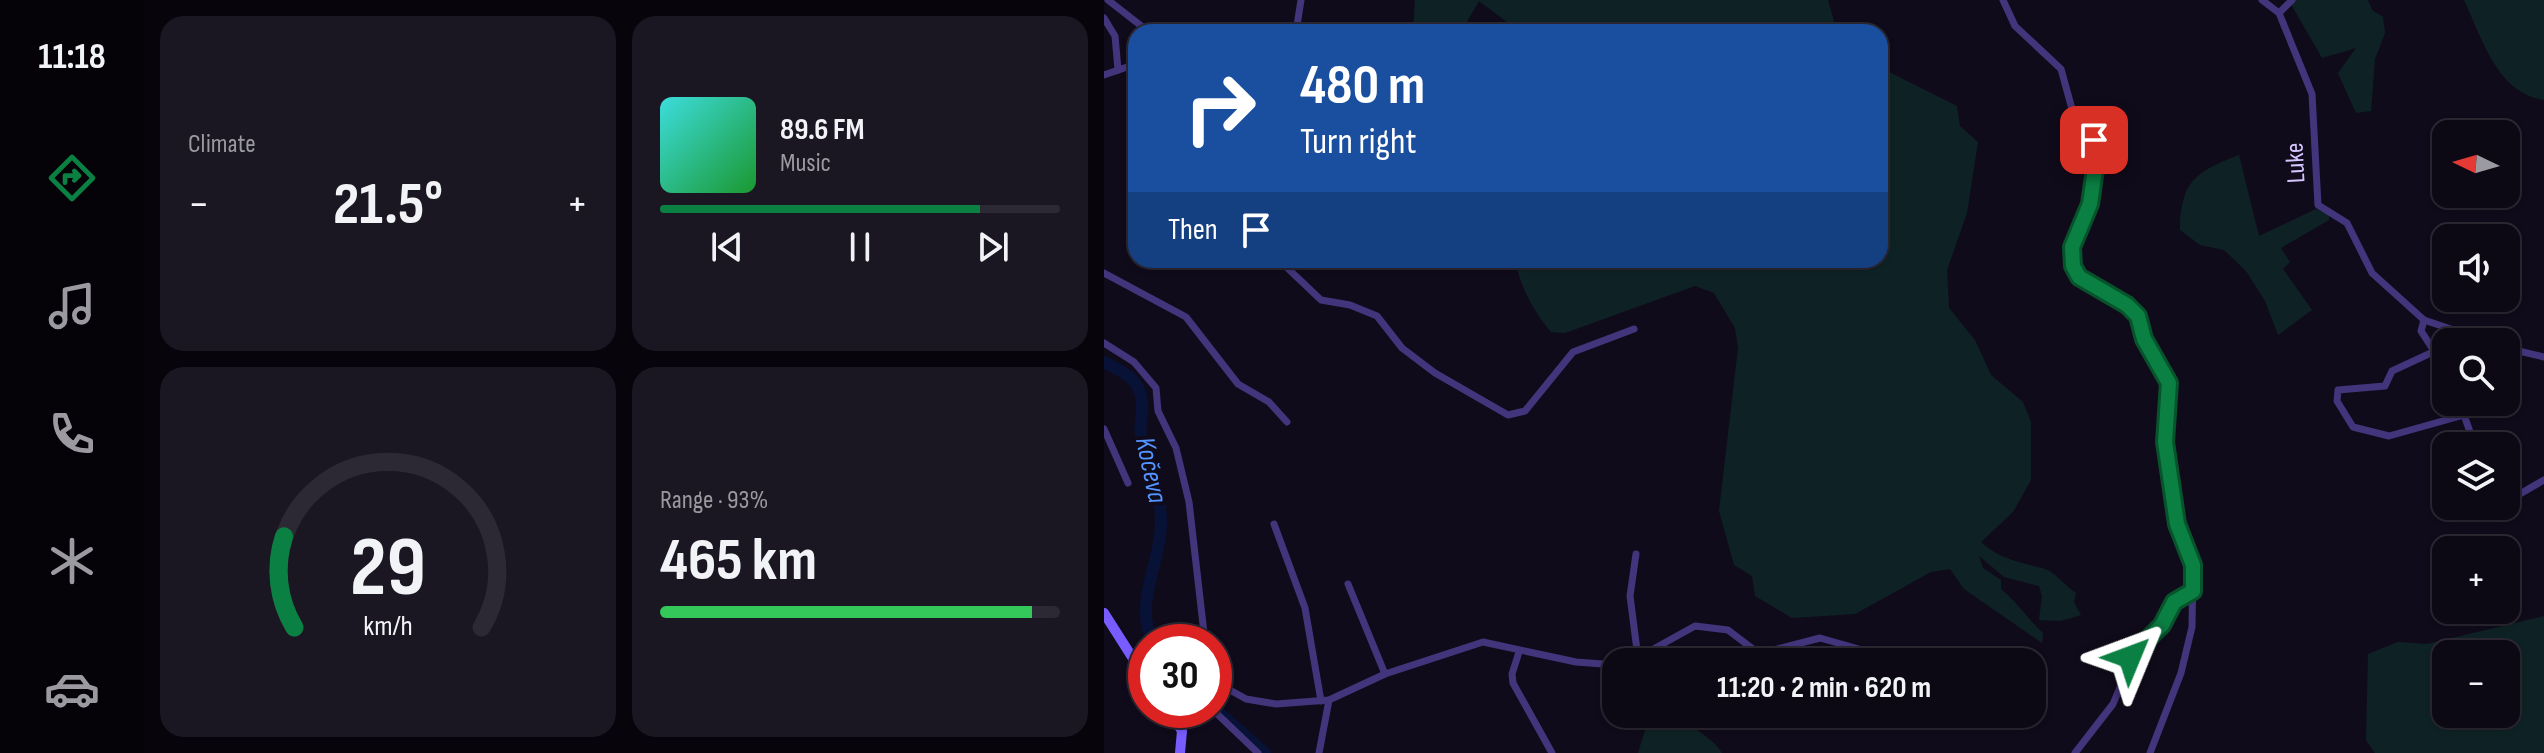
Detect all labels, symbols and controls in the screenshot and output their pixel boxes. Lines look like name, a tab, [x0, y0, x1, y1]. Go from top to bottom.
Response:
text: 11:18	[38, 36, 106, 79]
text: 480 m	[1300, 53, 1425, 120]
icon: right	[1168, 56, 1272, 160]
pin	[2060, 106, 2128, 174]
text: 89.6 FM	[780, 112, 865, 148]
icon: arrive	[2072, 118, 2116, 162]
north arrow	[2432, 120, 2520, 208]
map controls	[2432, 120, 2520, 728]
text: Turn right	[1300, 121, 1417, 164]
text: Climate	[188, 129, 256, 160]
street label: Luke	[2279, 142, 2313, 184]
text: Music	[780, 148, 831, 179]
icon: directions	[44, 150, 100, 206]
text: 21.5°	[333, 169, 443, 241]
text: −	[188, 178, 210, 231]
text: +	[566, 178, 588, 231]
icon: arrive	[1234, 208, 1278, 252]
text: Then	[1168, 212, 1218, 248]
button: sound	[2432, 224, 2520, 312]
icon: previous	[705, 225, 749, 269]
icon: pause	[838, 225, 882, 269]
icon: next	[971, 225, 1015, 269]
icon: music	[44, 278, 100, 334]
button: search	[2432, 328, 2520, 416]
icon: phone	[44, 406, 100, 462]
button: layers	[2432, 432, 2520, 520]
water label: Kočeva	[1128, 434, 1174, 507]
text: Range · 93%	[660, 485, 768, 516]
text: 29	[350, 518, 426, 618]
text: 465 km	[660, 525, 817, 597]
icon: climate	[44, 533, 100, 589]
button: +	[2432, 536, 2520, 624]
text: km/h	[363, 609, 413, 644]
position arrow	[2088, 615, 2172, 699]
speed limit sign: 30	[1128, 624, 1232, 728]
button: −	[2432, 640, 2520, 728]
icon: car	[44, 661, 100, 717]
text: 11:20 · 2 min · 620 m	[1717, 670, 1931, 706]

